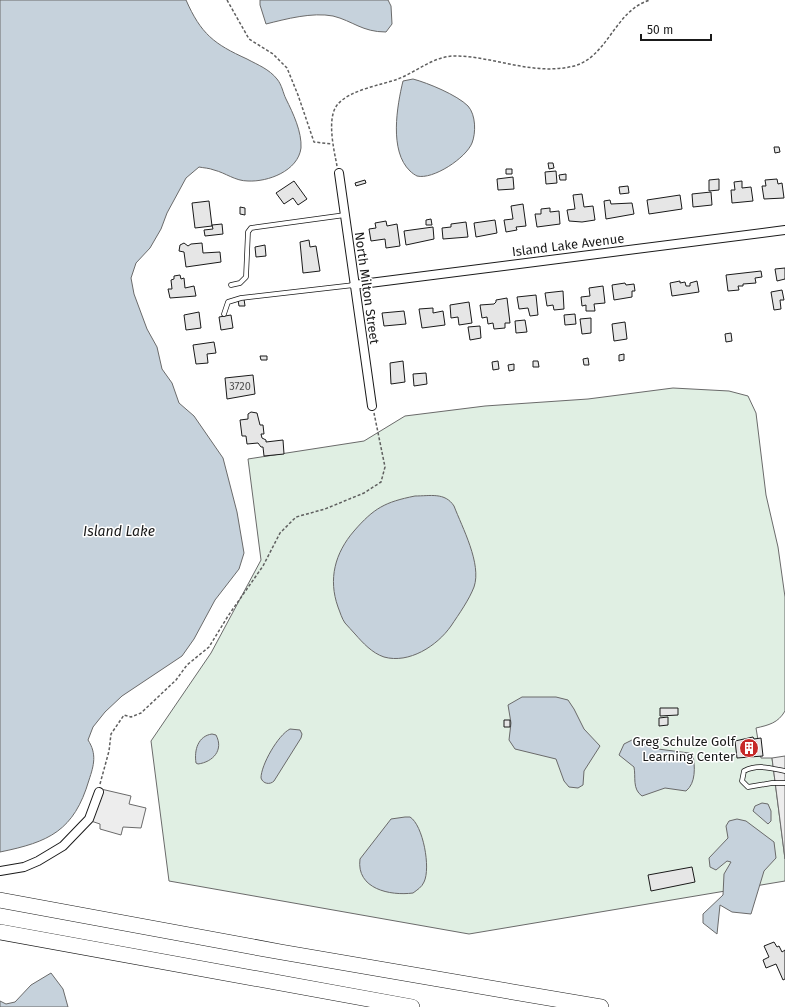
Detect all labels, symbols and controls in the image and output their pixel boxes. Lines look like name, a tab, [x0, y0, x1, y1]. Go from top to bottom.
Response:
scale bar	[641, 16, 711, 42]
text: 50 m	[647, 23, 673, 37]
street label: North Milton Street	[352, 231, 382, 345]
street label: Island Lake Avenue	[511, 231, 625, 259]
house number: 3720	[229, 380, 251, 393]
water label: Island Lake	[83, 523, 155, 540]
place label: Greg Schulze Golf Learning Center	[632, 734, 737, 764]
building icon: Greg Schulze Golf Learning Center	[738, 737, 760, 759]

